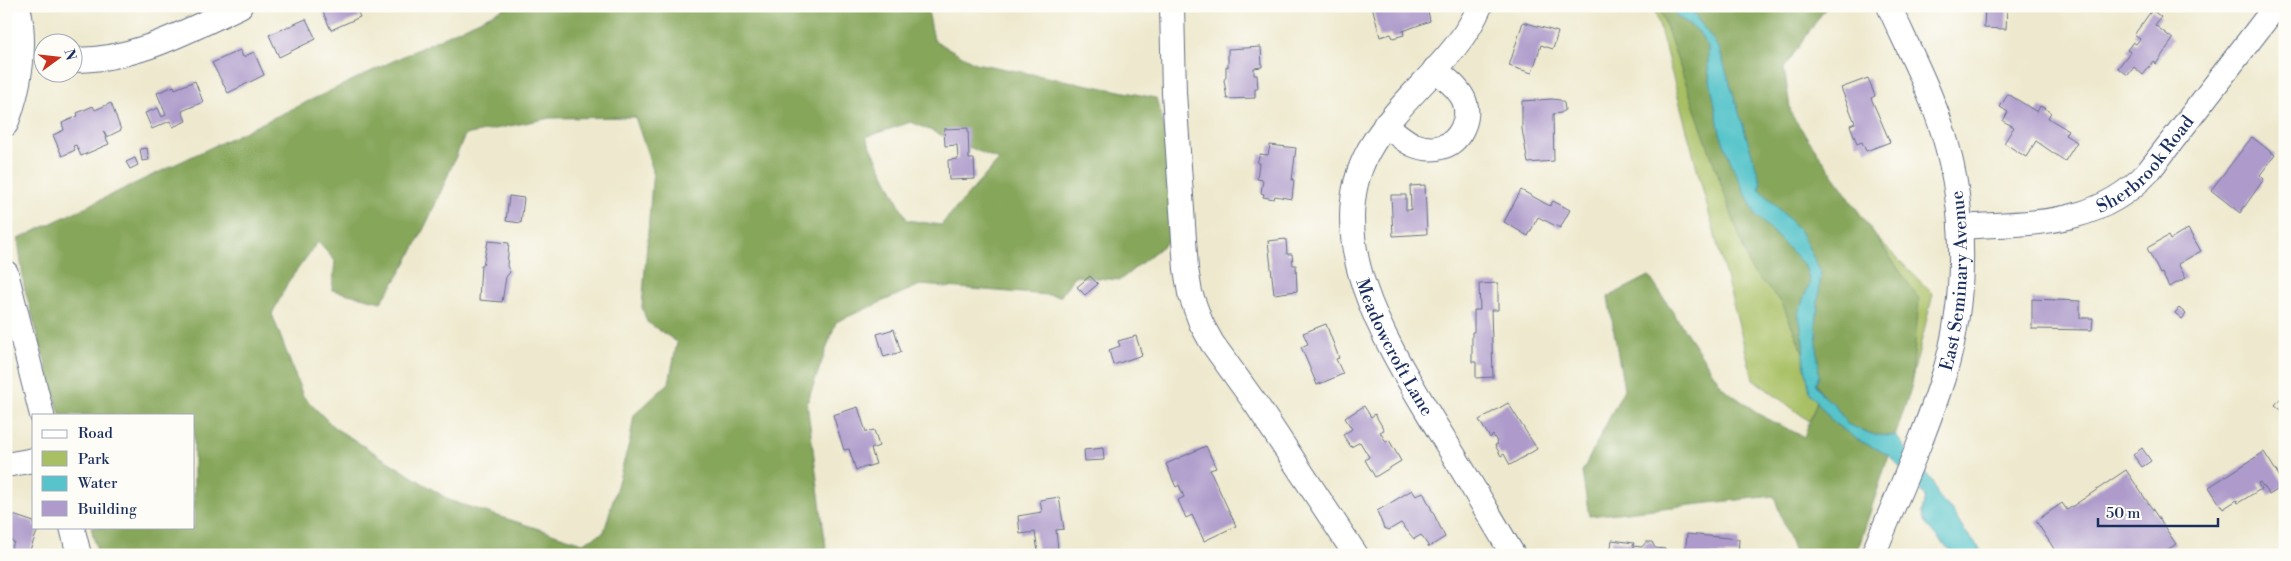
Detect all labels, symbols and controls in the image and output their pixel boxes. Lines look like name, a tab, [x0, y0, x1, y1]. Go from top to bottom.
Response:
north arrow	[32, 32, 82, 82]
text: N	[59, 47, 80, 63]
street label: Sherbrook Road	[2093, 110, 2200, 219]
street label: East Seminary Avenue	[1935, 189, 1973, 373]
street label: Meadowcroft Lane	[1350, 276, 1438, 420]
legend	[32, 414, 195, 528]
text: Road	[78, 424, 113, 443]
text: Park	[78, 450, 110, 469]
text: Water	[77, 474, 118, 493]
scale bar	[2098, 496, 2218, 528]
text: Building	[77, 500, 137, 519]
text: 50 m	[2106, 504, 2140, 523]

